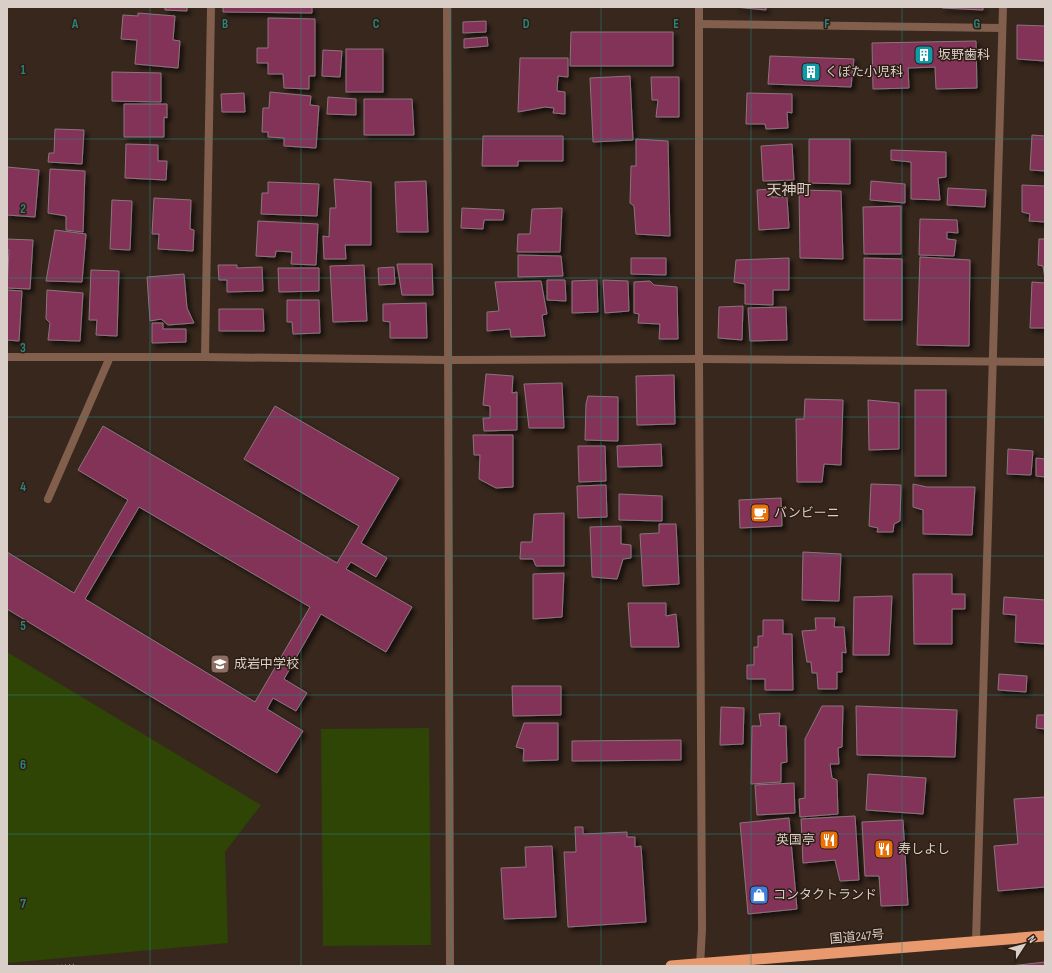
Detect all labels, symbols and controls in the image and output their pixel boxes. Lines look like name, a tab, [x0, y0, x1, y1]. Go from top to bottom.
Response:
text: A	[71, 16, 79, 32]
text: B	[222, 16, 228, 32]
text: C	[373, 16, 380, 32]
text: D	[523, 16, 530, 32]
text: E	[673, 16, 679, 32]
text: F	[824, 16, 830, 32]
text: G	[974, 16, 981, 32]
building icon: 坂野歯科	[913, 44, 935, 66]
place label: 坂野歯科	[938, 47, 990, 63]
building icon: くぼた小児科	[800, 61, 822, 83]
text: 1	[20, 62, 26, 78]
place label: くぼた小児科	[825, 64, 903, 80]
district label: 天神町	[766, 181, 812, 200]
text: 2	[20, 201, 26, 217]
text: 3	[20, 340, 26, 356]
text: 4	[20, 479, 26, 495]
cafe icon: バンビーニ	[749, 502, 771, 524]
place label: バンビーニ	[774, 505, 840, 521]
text: 5	[20, 618, 26, 634]
school or university icon: 成岩中学校	[209, 653, 231, 675]
place label: 成岩中学校	[234, 656, 299, 672]
text: 6	[20, 757, 26, 773]
restaurant icon: 英国亭	[818, 829, 840, 851]
place label: 英国亭	[776, 832, 815, 848]
restaurant icon: 寿しよし	[873, 838, 895, 860]
place label: 寿しよし	[898, 841, 950, 857]
shop icon: コンタクトランド	[748, 884, 770, 906]
place label: コンタクトランド	[773, 887, 877, 903]
text: 7	[20, 896, 26, 912]
north arrow	[1004, 925, 1044, 965]
street label: 国道247号	[829, 927, 885, 947]
text: N	[1025, 933, 1039, 946]

